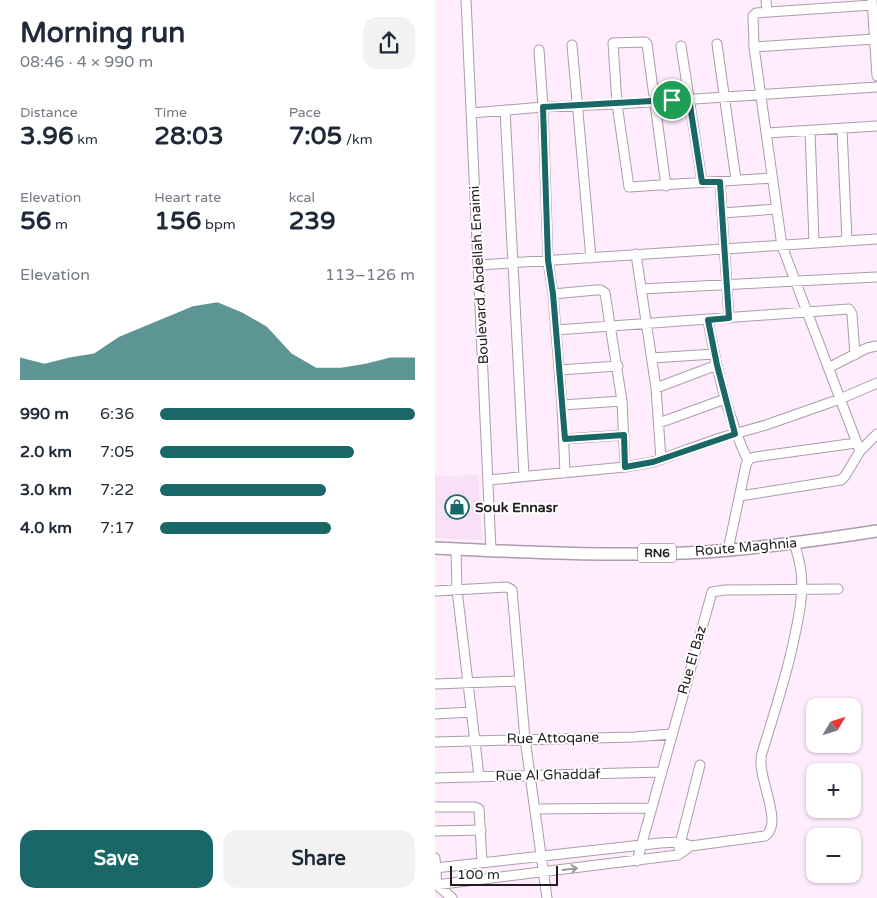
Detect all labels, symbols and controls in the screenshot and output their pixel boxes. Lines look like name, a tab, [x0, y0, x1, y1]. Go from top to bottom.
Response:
text: Morning run	[20, 16, 185, 50]
button: share	[363, 17, 415, 69]
text: 08:46 · 4 × 990 m	[20, 52, 153, 72]
pin	[651, 79, 693, 121]
icon: arrive	[658, 86, 686, 114]
text: Distance	[20, 104, 78, 121]
text: Time	[154, 104, 187, 121]
text: Pace	[289, 104, 321, 121]
text: 3.96	[20, 121, 74, 151]
text: 28:03	[154, 121, 224, 151]
text: 7:05	[289, 121, 342, 151]
text: km	[74, 131, 98, 148]
text: /km	[342, 131, 373, 148]
street label: Boulevard Abdellah Enaimi	[466, 185, 492, 365]
text: Elevation	[20, 189, 81, 206]
text: Heart rate	[154, 189, 221, 206]
text: kcal	[289, 189, 315, 206]
text: 56	[20, 206, 51, 236]
text: 156	[154, 206, 201, 236]
text: 239	[289, 206, 336, 236]
text: m	[51, 216, 68, 233]
text: bpm	[201, 216, 236, 233]
text: Elevation	[20, 265, 90, 285]
text: 113–126 m	[325, 265, 415, 285]
text: 990 m	[20, 404, 69, 424]
text: 6:36	[100, 404, 134, 424]
text: 2.0 km	[20, 442, 72, 462]
text: 7:05	[100, 442, 134, 462]
text: 3.0 km	[20, 480, 72, 500]
text: 7:22	[100, 480, 134, 500]
shop icon: Souk Ennasr	[444, 494, 470, 520]
place label: Souk Ennasr	[475, 499, 558, 516]
text: 4.0 km	[20, 518, 72, 538]
text: 7:17	[100, 518, 134, 538]
street label: Route Maghnia	[694, 534, 798, 560]
road number: RN6	[638, 544, 676, 562]
street label: Rue El Baz	[674, 624, 710, 696]
north arrow	[806, 698, 861, 752]
map controls	[806, 698, 861, 883]
street label: Rue Attoqane	[507, 729, 599, 747]
button: +	[806, 763, 861, 818]
street label: Rue Al Ghaddaf	[495, 766, 601, 784]
button: −	[806, 828, 861, 883]
button: Save	[20, 830, 213, 888]
button: Share	[223, 830, 415, 888]
scale bar	[450, 863, 557, 886]
one-way arrow	[562, 864, 578, 874]
text: 100 m	[457, 866, 500, 883]

